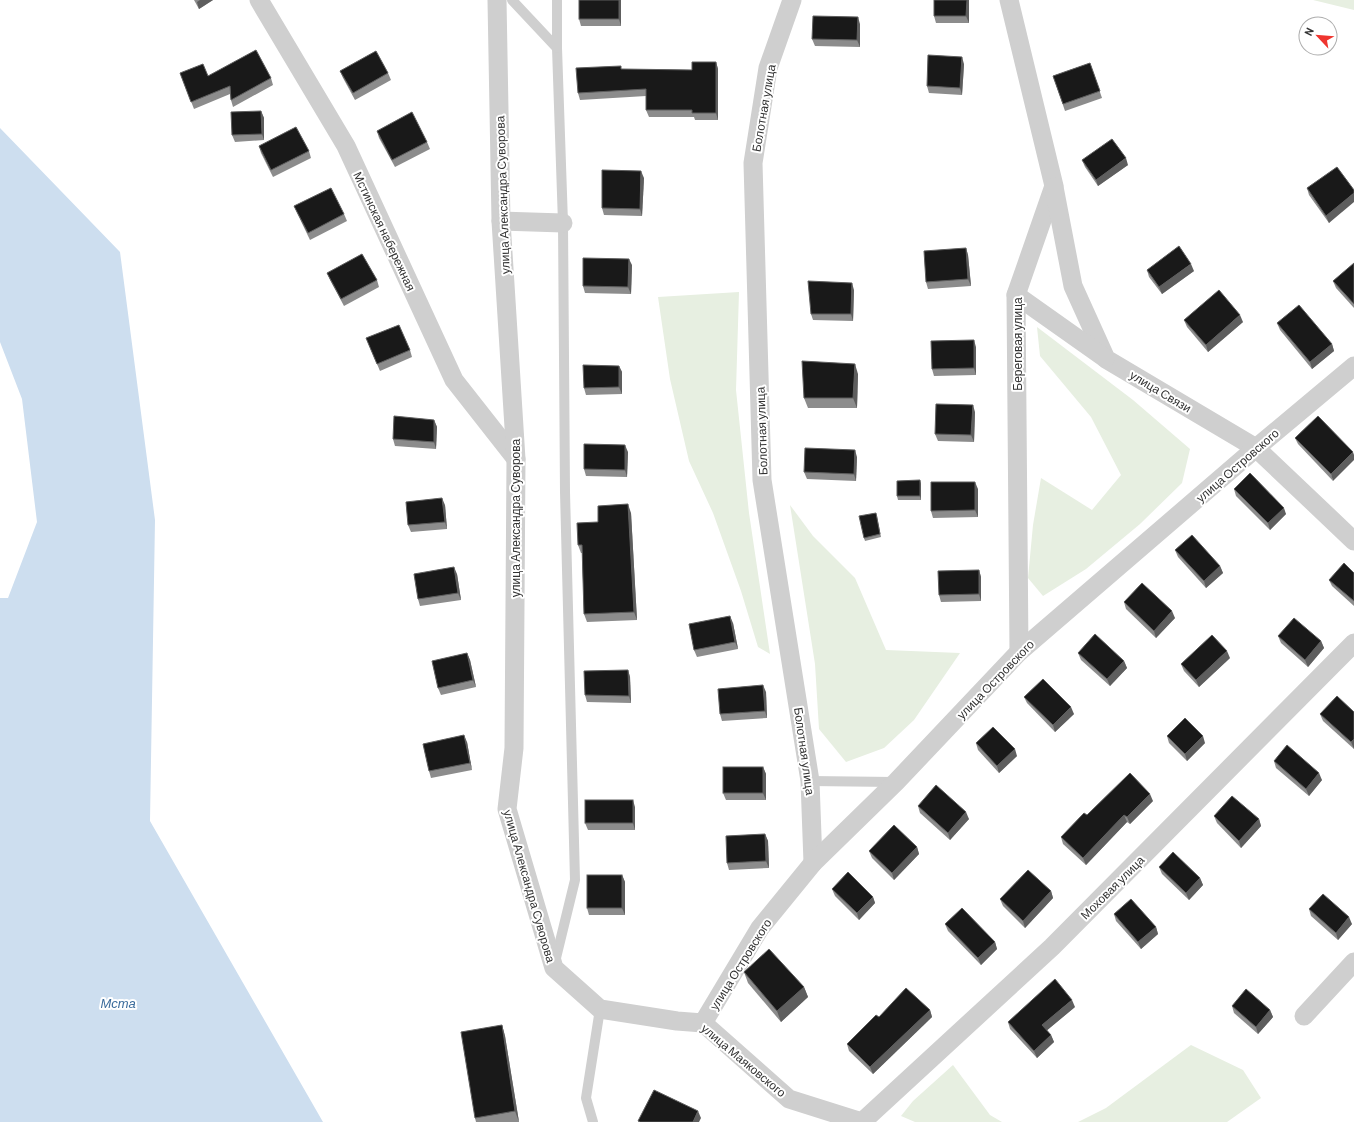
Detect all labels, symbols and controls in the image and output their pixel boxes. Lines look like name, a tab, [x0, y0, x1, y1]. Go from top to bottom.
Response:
north arrow	[1298, 16, 1338, 56]
text: N	[1301, 25, 1316, 38]
street label: Болотная улица	[748, 63, 779, 153]
street label: улица Александра Суворова	[492, 115, 513, 274]
street label: Мстинская набережная	[350, 169, 419, 293]
street label: Береговая улица	[1010, 297, 1025, 391]
street label: улица Связи	[1127, 367, 1194, 416]
street label: Болотная улица	[752, 386, 771, 475]
street label: улица Островского	[1193, 425, 1282, 505]
street label: улица Александра Суворова	[508, 439, 523, 597]
street label: улица Островского	[954, 636, 1037, 722]
street label: Болотная улица	[791, 706, 818, 796]
street label: улица Александра Суворова	[500, 808, 559, 965]
street label: Моховая улица	[1077, 852, 1148, 922]
street label: улица Островского	[706, 916, 775, 1013]
water label: Мста	[100, 995, 136, 1011]
street label: улица Маяковского	[698, 1021, 789, 1100]

